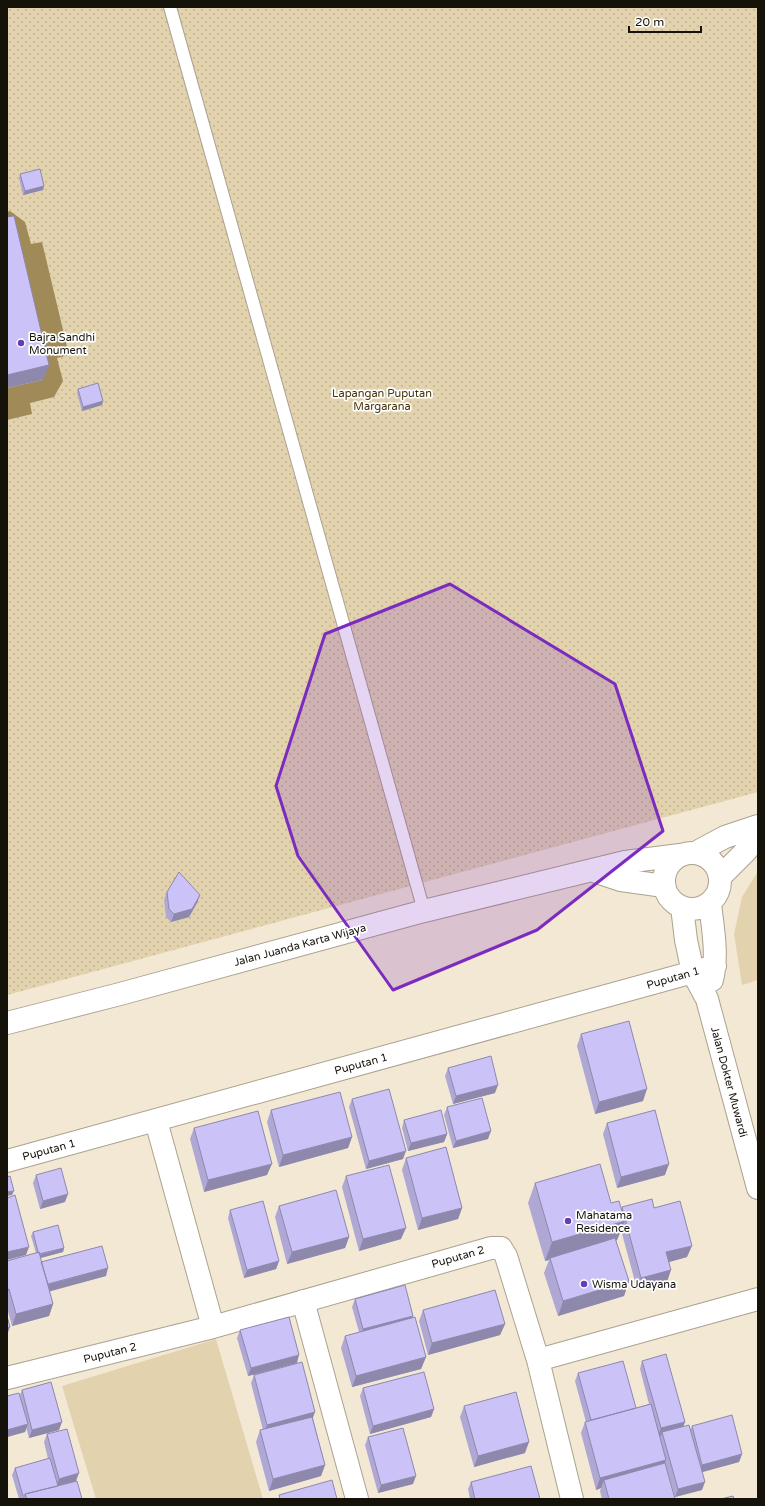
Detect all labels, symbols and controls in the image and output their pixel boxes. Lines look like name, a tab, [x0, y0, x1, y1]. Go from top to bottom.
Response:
scale bar	[629, 8, 701, 34]
text: 20 m	[635, 15, 664, 29]
place label: Bajra Sandhi Monument	[29, 331, 95, 357]
marker: Bajra Sandhi Monument	[16, 338, 26, 348]
park label: Lapangan Puputan Margarana	[332, 387, 432, 413]
street label: Jalan Juanda Karta Wijaya	[233, 921, 367, 969]
street label: Puputan 1	[645, 964, 701, 992]
street label: Jalan Dokter Muwardi	[708, 1025, 750, 1139]
street label: Puputan 1	[333, 1051, 389, 1077]
street label: Puputan 1	[21, 1137, 77, 1163]
place label: Mahatama Residence	[576, 1209, 632, 1235]
marker: Mahatama Residence	[563, 1216, 573, 1226]
street label: Puputan 2	[430, 1243, 486, 1271]
place label: Wisma Udayana	[592, 1278, 676, 1291]
marker: Wisma Udayana	[579, 1279, 589, 1289]
street label: Puputan 2	[82, 1340, 138, 1366]

